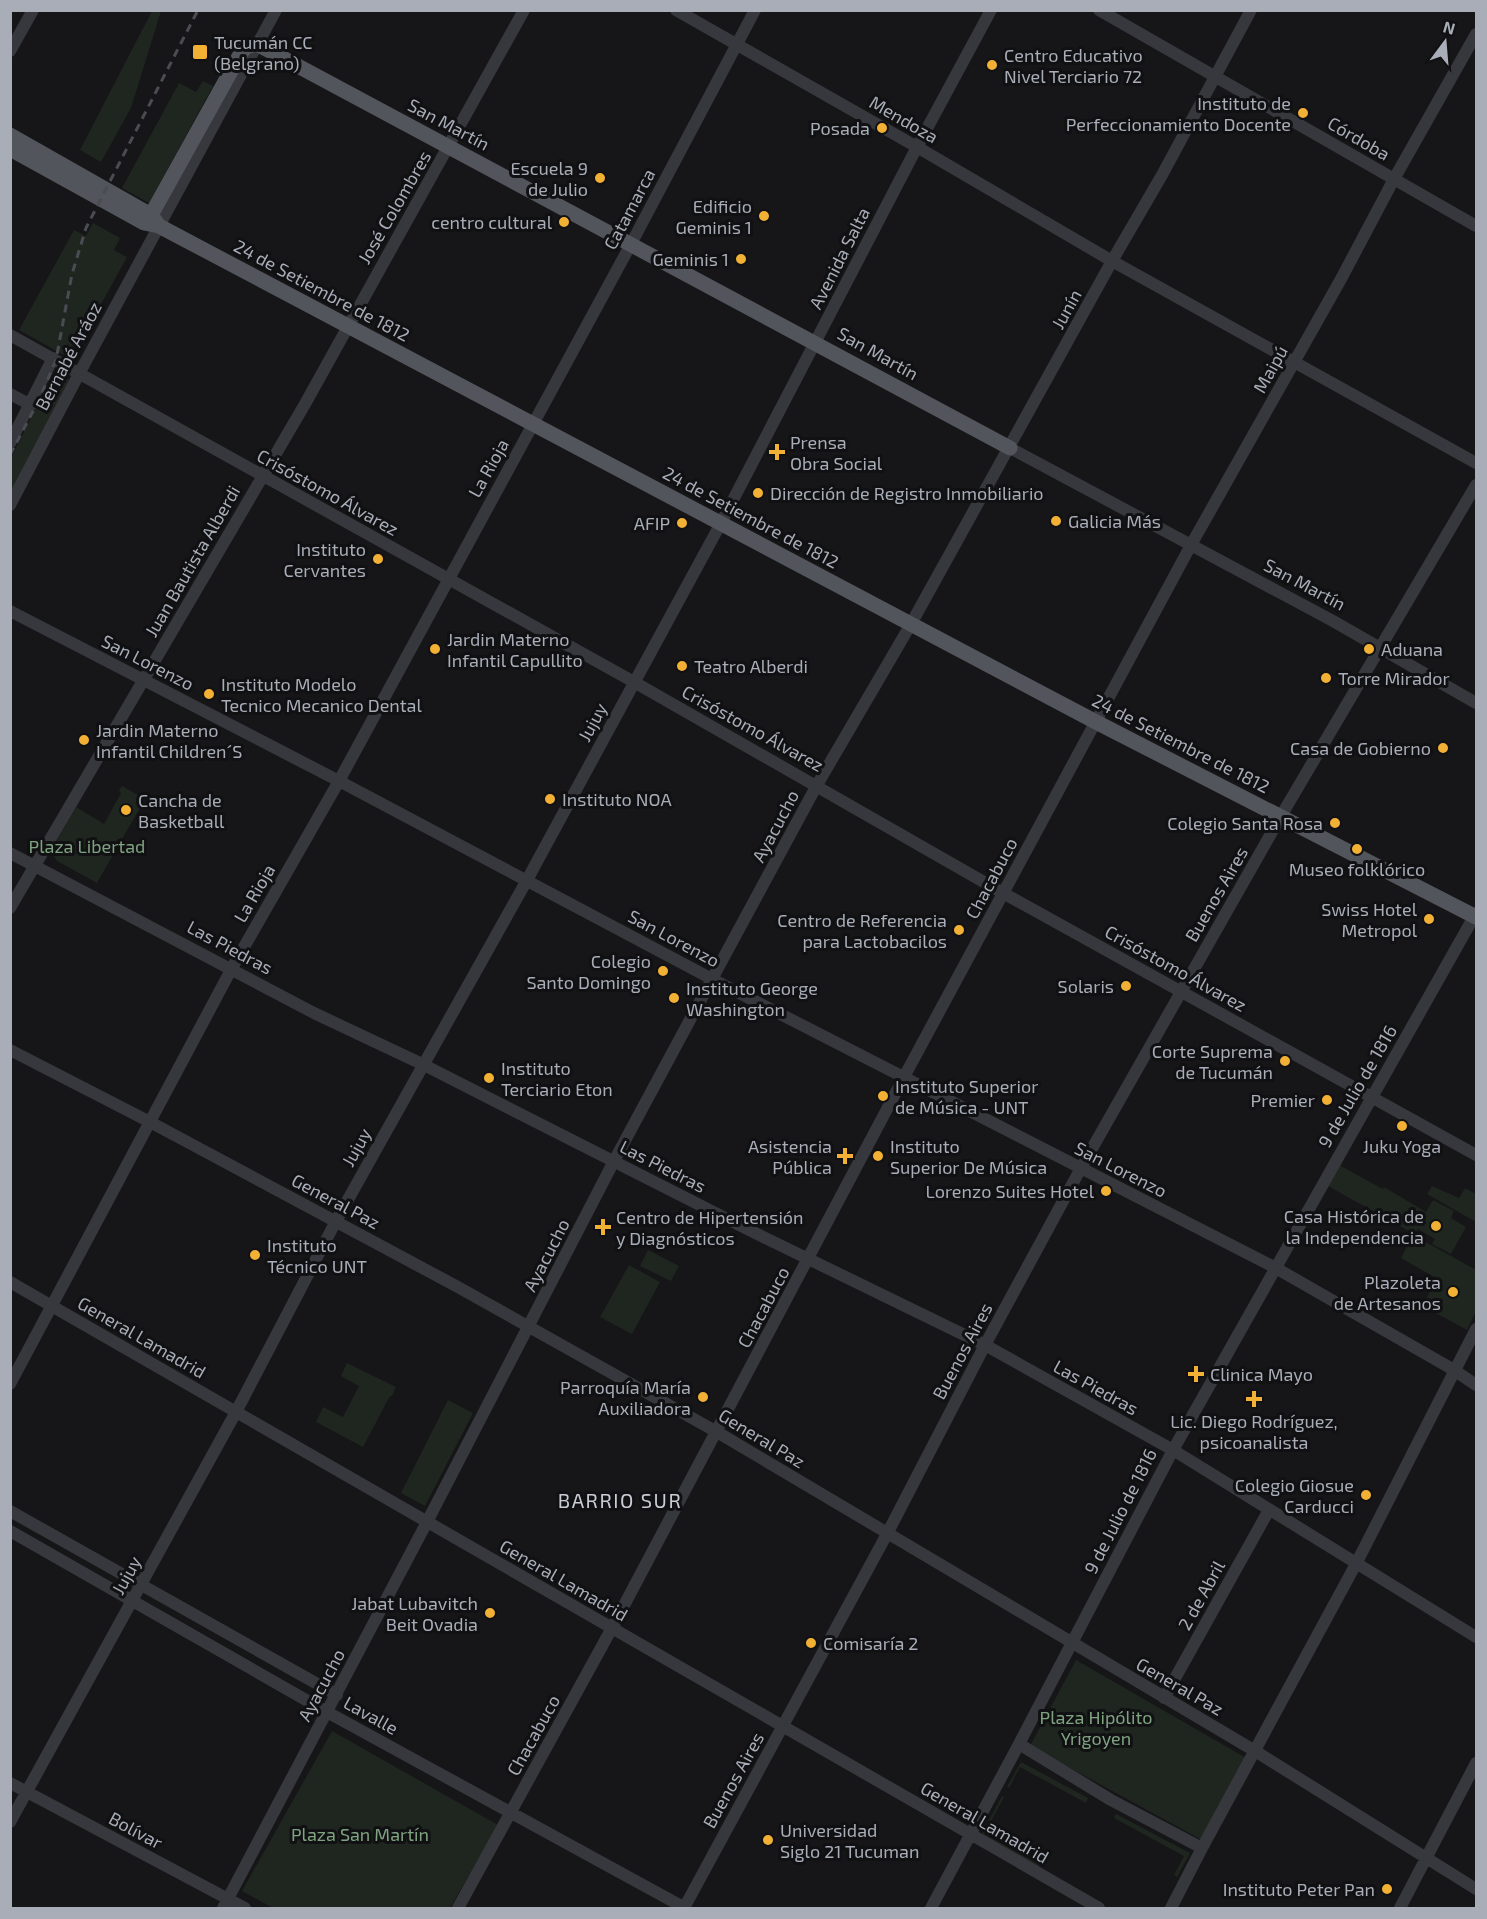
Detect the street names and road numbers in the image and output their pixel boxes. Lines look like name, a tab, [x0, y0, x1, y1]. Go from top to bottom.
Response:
street label: Mendoza	[866, 91, 942, 147]
street label: San Martín	[404, 93, 494, 155]
street label: Córdoba	[1324, 111, 1394, 165]
street label: José Colombres	[353, 146, 435, 268]
street label: Catamarca	[599, 165, 659, 253]
street label: Avenida Salta	[804, 204, 874, 312]
street label: 24 de Setiembre de 1812	[230, 234, 414, 346]
street label: Junín	[1046, 285, 1086, 333]
street label: Bernabé Aráoz	[30, 298, 106, 414]
street label: San Martín	[834, 322, 922, 384]
street label: Maipú	[1248, 341, 1292, 397]
street label: La Rioja	[463, 435, 513, 501]
street label: Crisóstomo Álvarez	[253, 444, 403, 540]
street label: 24 de Setiembre de 1812	[659, 461, 843, 573]
street label: Juan Bautista Alberdi	[140, 481, 244, 641]
street label: San Martín	[1260, 553, 1350, 615]
street label: San Lorenzo	[98, 629, 198, 695]
street label: Crisóstomo Álvarez	[678, 680, 828, 776]
street label: 24 de Setiembre de 1812	[1089, 689, 1273, 797]
street label: Jujuy	[573, 698, 611, 745]
street label: Ayacucho	[747, 786, 803, 866]
street label: Chacabuco	[960, 834, 1022, 922]
street label: Buenos Aires	[1180, 843, 1252, 945]
street label: La Rioja	[229, 860, 279, 926]
street label: San Lorenzo	[625, 905, 723, 971]
street label: Las Piedras	[184, 915, 276, 979]
street label: Crisóstomo Álvarez	[1101, 920, 1251, 1016]
street label: 9 de Julio de 1816	[1313, 1021, 1401, 1151]
street label: Jujuy	[337, 1123, 376, 1170]
street label: Las Piedras	[616, 1135, 710, 1197]
street label: San Lorenzo	[1071, 1136, 1171, 1202]
street label: General Paz	[288, 1169, 384, 1233]
street label: Ayacucho	[518, 1215, 574, 1295]
street label: Chacabuco	[732, 1263, 794, 1351]
street label: General Lamadrid	[74, 1291, 210, 1383]
street label: Buenos Aires	[927, 1299, 997, 1403]
street label: Las Piedras	[1050, 1355, 1142, 1419]
street label: General Paz	[715, 1404, 809, 1472]
street label: 9 de Julio de 1816	[1079, 1445, 1161, 1577]
street label: General Lamadrid	[496, 1534, 632, 1626]
street label: Jujuy	[107, 1551, 146, 1598]
street label: 2 de Abril	[1173, 1556, 1229, 1634]
street label: Ayacucho	[293, 1645, 349, 1725]
street label: General Paz	[1133, 1652, 1227, 1720]
street label: Lavalle	[340, 1691, 402, 1739]
street label: Chacabuco	[502, 1691, 564, 1779]
street label: Buenos Aires	[698, 1728, 768, 1832]
street label: General Lamadrid	[917, 1776, 1053, 1868]
street label: Bolívar	[105, 1807, 167, 1853]

